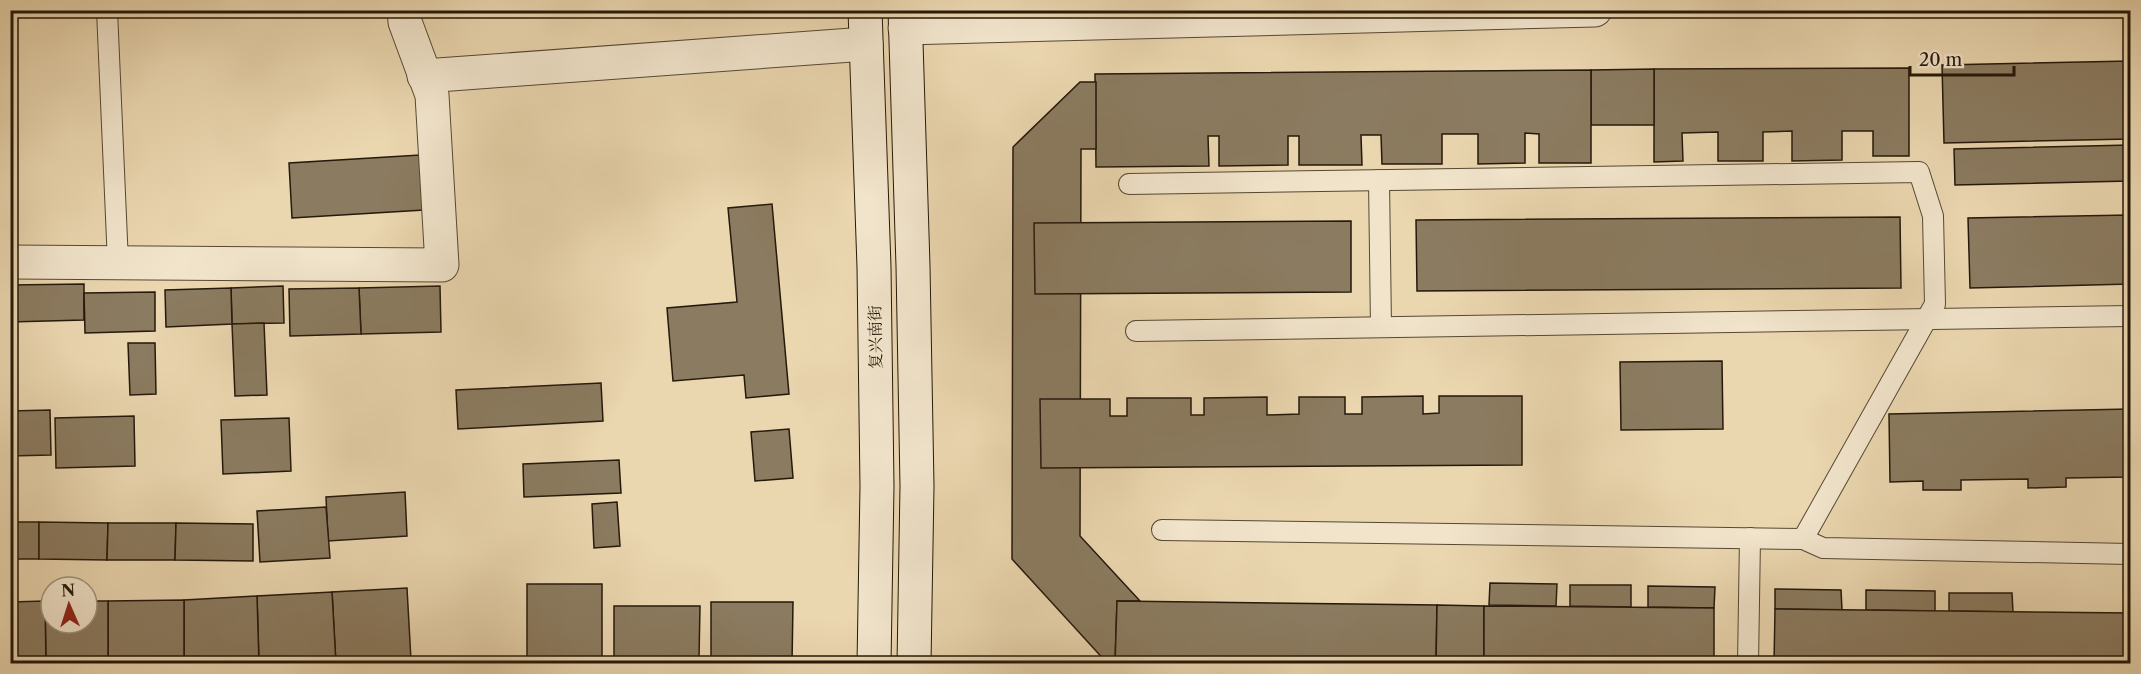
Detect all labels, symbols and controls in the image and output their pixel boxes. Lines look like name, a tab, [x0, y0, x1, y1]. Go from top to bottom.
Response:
scale bar	[1910, 39, 2014, 77]
text: 20 m	[1919, 49, 1963, 71]
street label: 复兴南街	[864, 305, 886, 369]
north arrow	[39, 575, 99, 635]
text: N	[61, 580, 76, 600]

